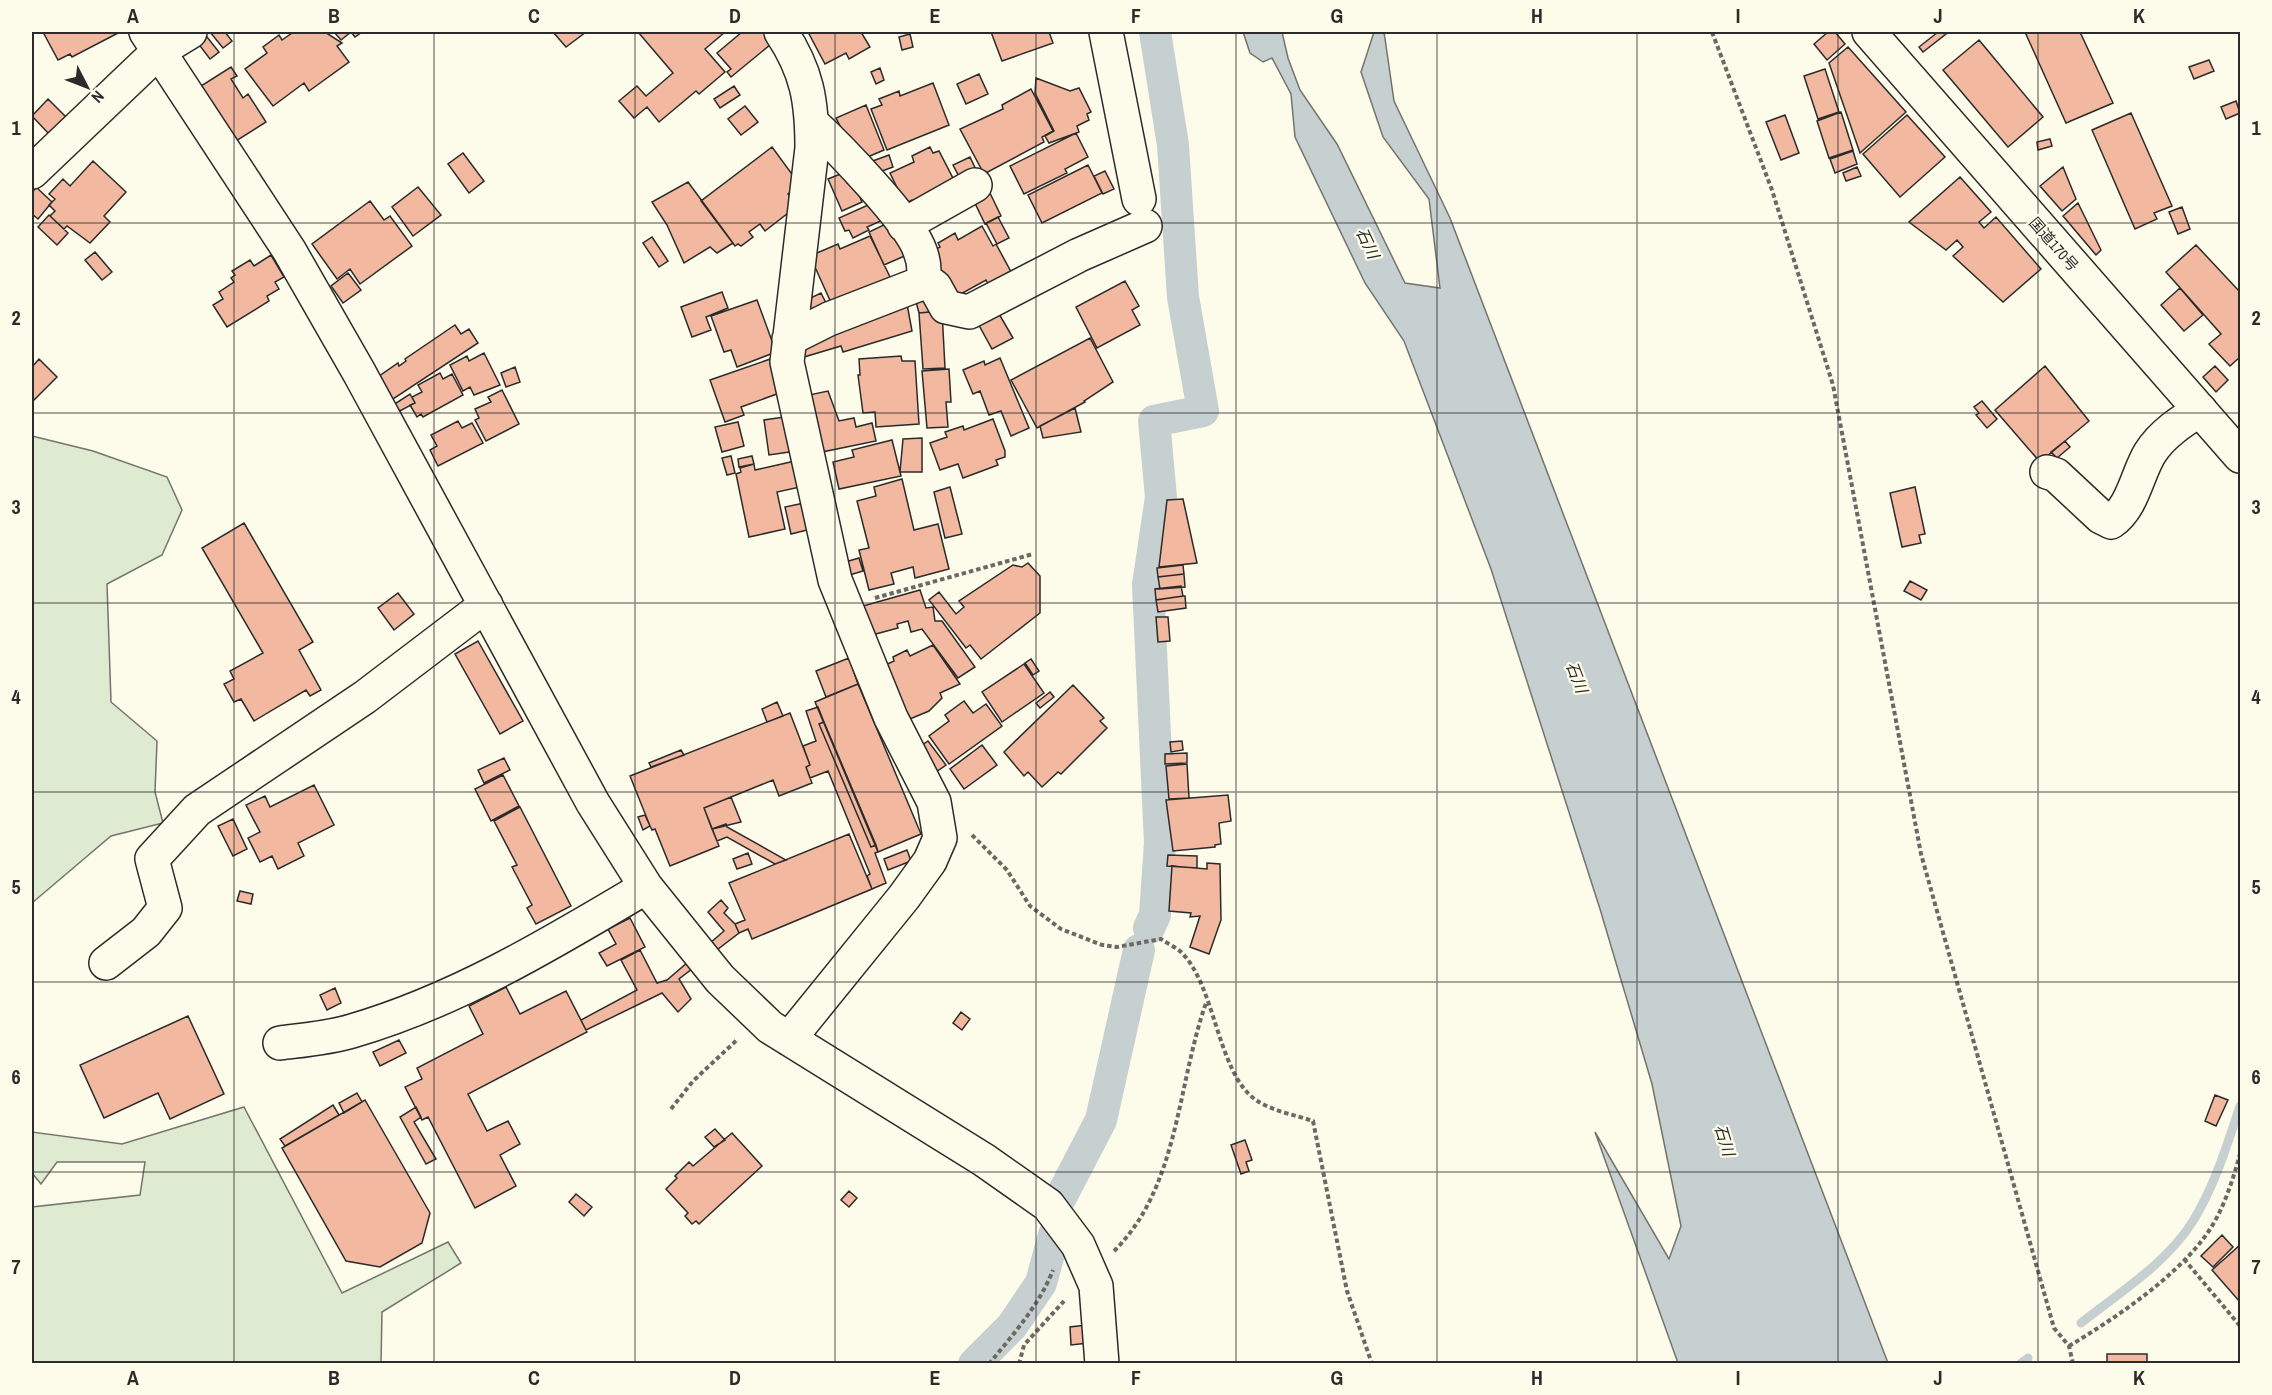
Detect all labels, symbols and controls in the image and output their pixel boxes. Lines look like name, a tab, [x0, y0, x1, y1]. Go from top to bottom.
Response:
text: A	[127, 2, 139, 29]
text: B	[328, 2, 340, 29]
text: C	[528, 2, 540, 29]
text: D	[729, 2, 741, 29]
text: E	[930, 2, 941, 29]
text: F	[1131, 2, 1141, 29]
text: G	[1331, 2, 1343, 29]
text: H	[1531, 2, 1543, 29]
text: I	[1736, 2, 1740, 29]
text: J	[1933, 2, 1943, 29]
text: K	[2133, 2, 2145, 29]
north arrow	[57, 57, 117, 117]
text: N	[87, 86, 109, 108]
text: 1	[11, 114, 21, 141]
text: 1	[2251, 114, 2261, 141]
street label: 国道170号	[2025, 212, 2083, 276]
water label: 石川	[1351, 224, 1386, 264]
text: 2	[11, 304, 21, 331]
text: 2	[2251, 304, 2261, 331]
text: 3	[11, 493, 21, 520]
text: 3	[2251, 493, 2261, 520]
water label: 石川	[1561, 658, 1594, 698]
text: 4	[11, 683, 21, 710]
text: 4	[2251, 683, 2261, 710]
text: 5	[11, 873, 21, 900]
text: 5	[2251, 873, 2261, 900]
text: 6	[11, 1063, 21, 1090]
text: 6	[2251, 1063, 2261, 1090]
water label: 石川	[1710, 1121, 1741, 1160]
text: 7	[11, 1253, 21, 1280]
text: 7	[2251, 1253, 2261, 1280]
text: A	[127, 1364, 139, 1391]
text: B	[328, 1364, 340, 1391]
text: C	[528, 1364, 540, 1391]
text: D	[729, 1364, 741, 1391]
text: E	[930, 1364, 941, 1391]
text: F	[1131, 1364, 1141, 1391]
text: G	[1331, 1364, 1343, 1391]
text: H	[1531, 1364, 1543, 1391]
text: I	[1736, 1364, 1740, 1391]
text: J	[1933, 1364, 1943, 1391]
text: K	[2133, 1364, 2145, 1391]

